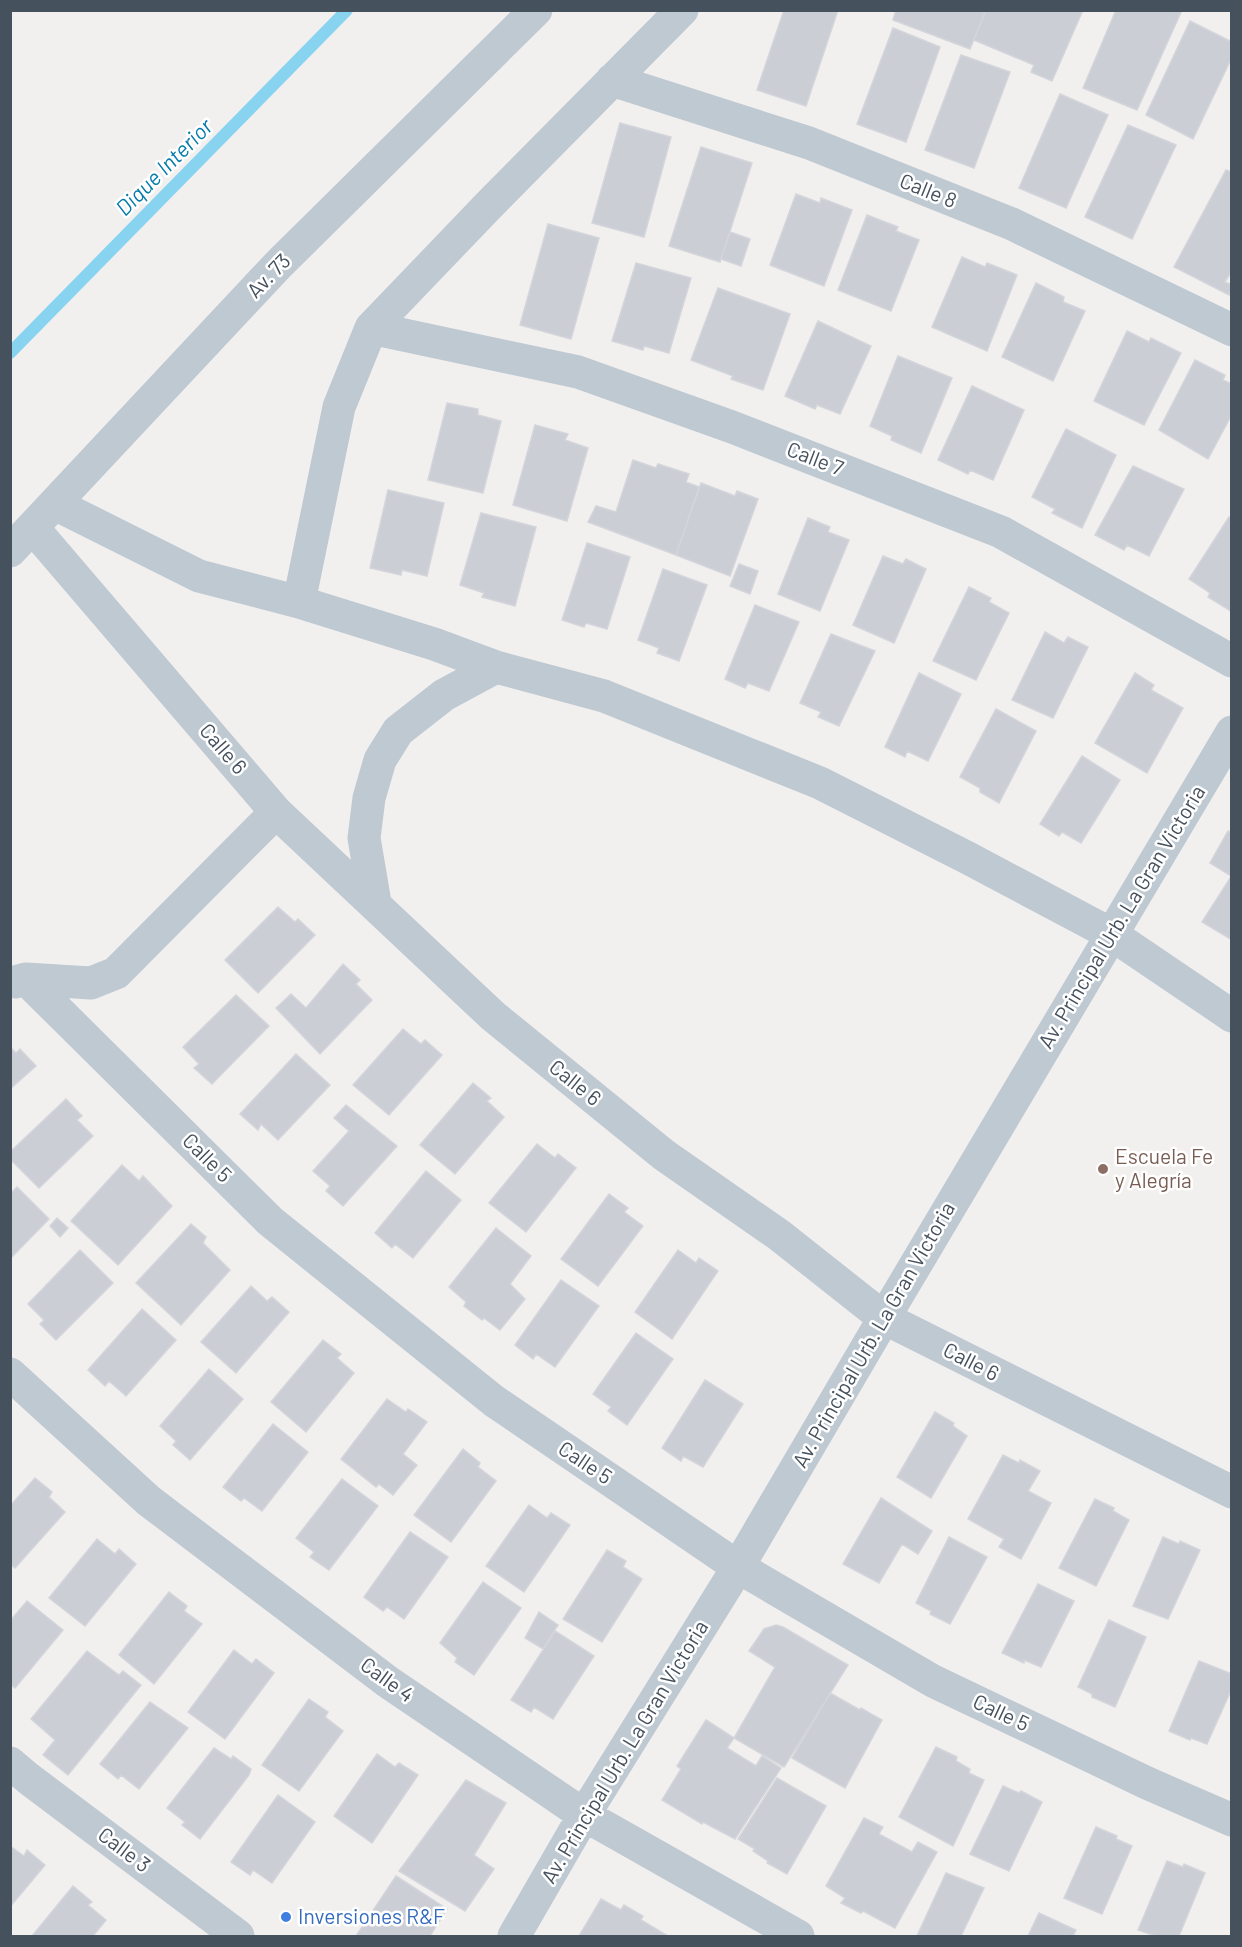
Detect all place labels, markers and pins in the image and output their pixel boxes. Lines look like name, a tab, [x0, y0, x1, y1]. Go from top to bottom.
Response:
place label: Escuela Fe y Alegría	[1115, 1143, 1213, 1192]
marker: Escuela Fe y Alegría	[1096, 1162, 1110, 1176]
place label: Inversiones R&F	[298, 1903, 445, 1928]
marker: Inversiones R&F	[279, 1910, 293, 1924]

